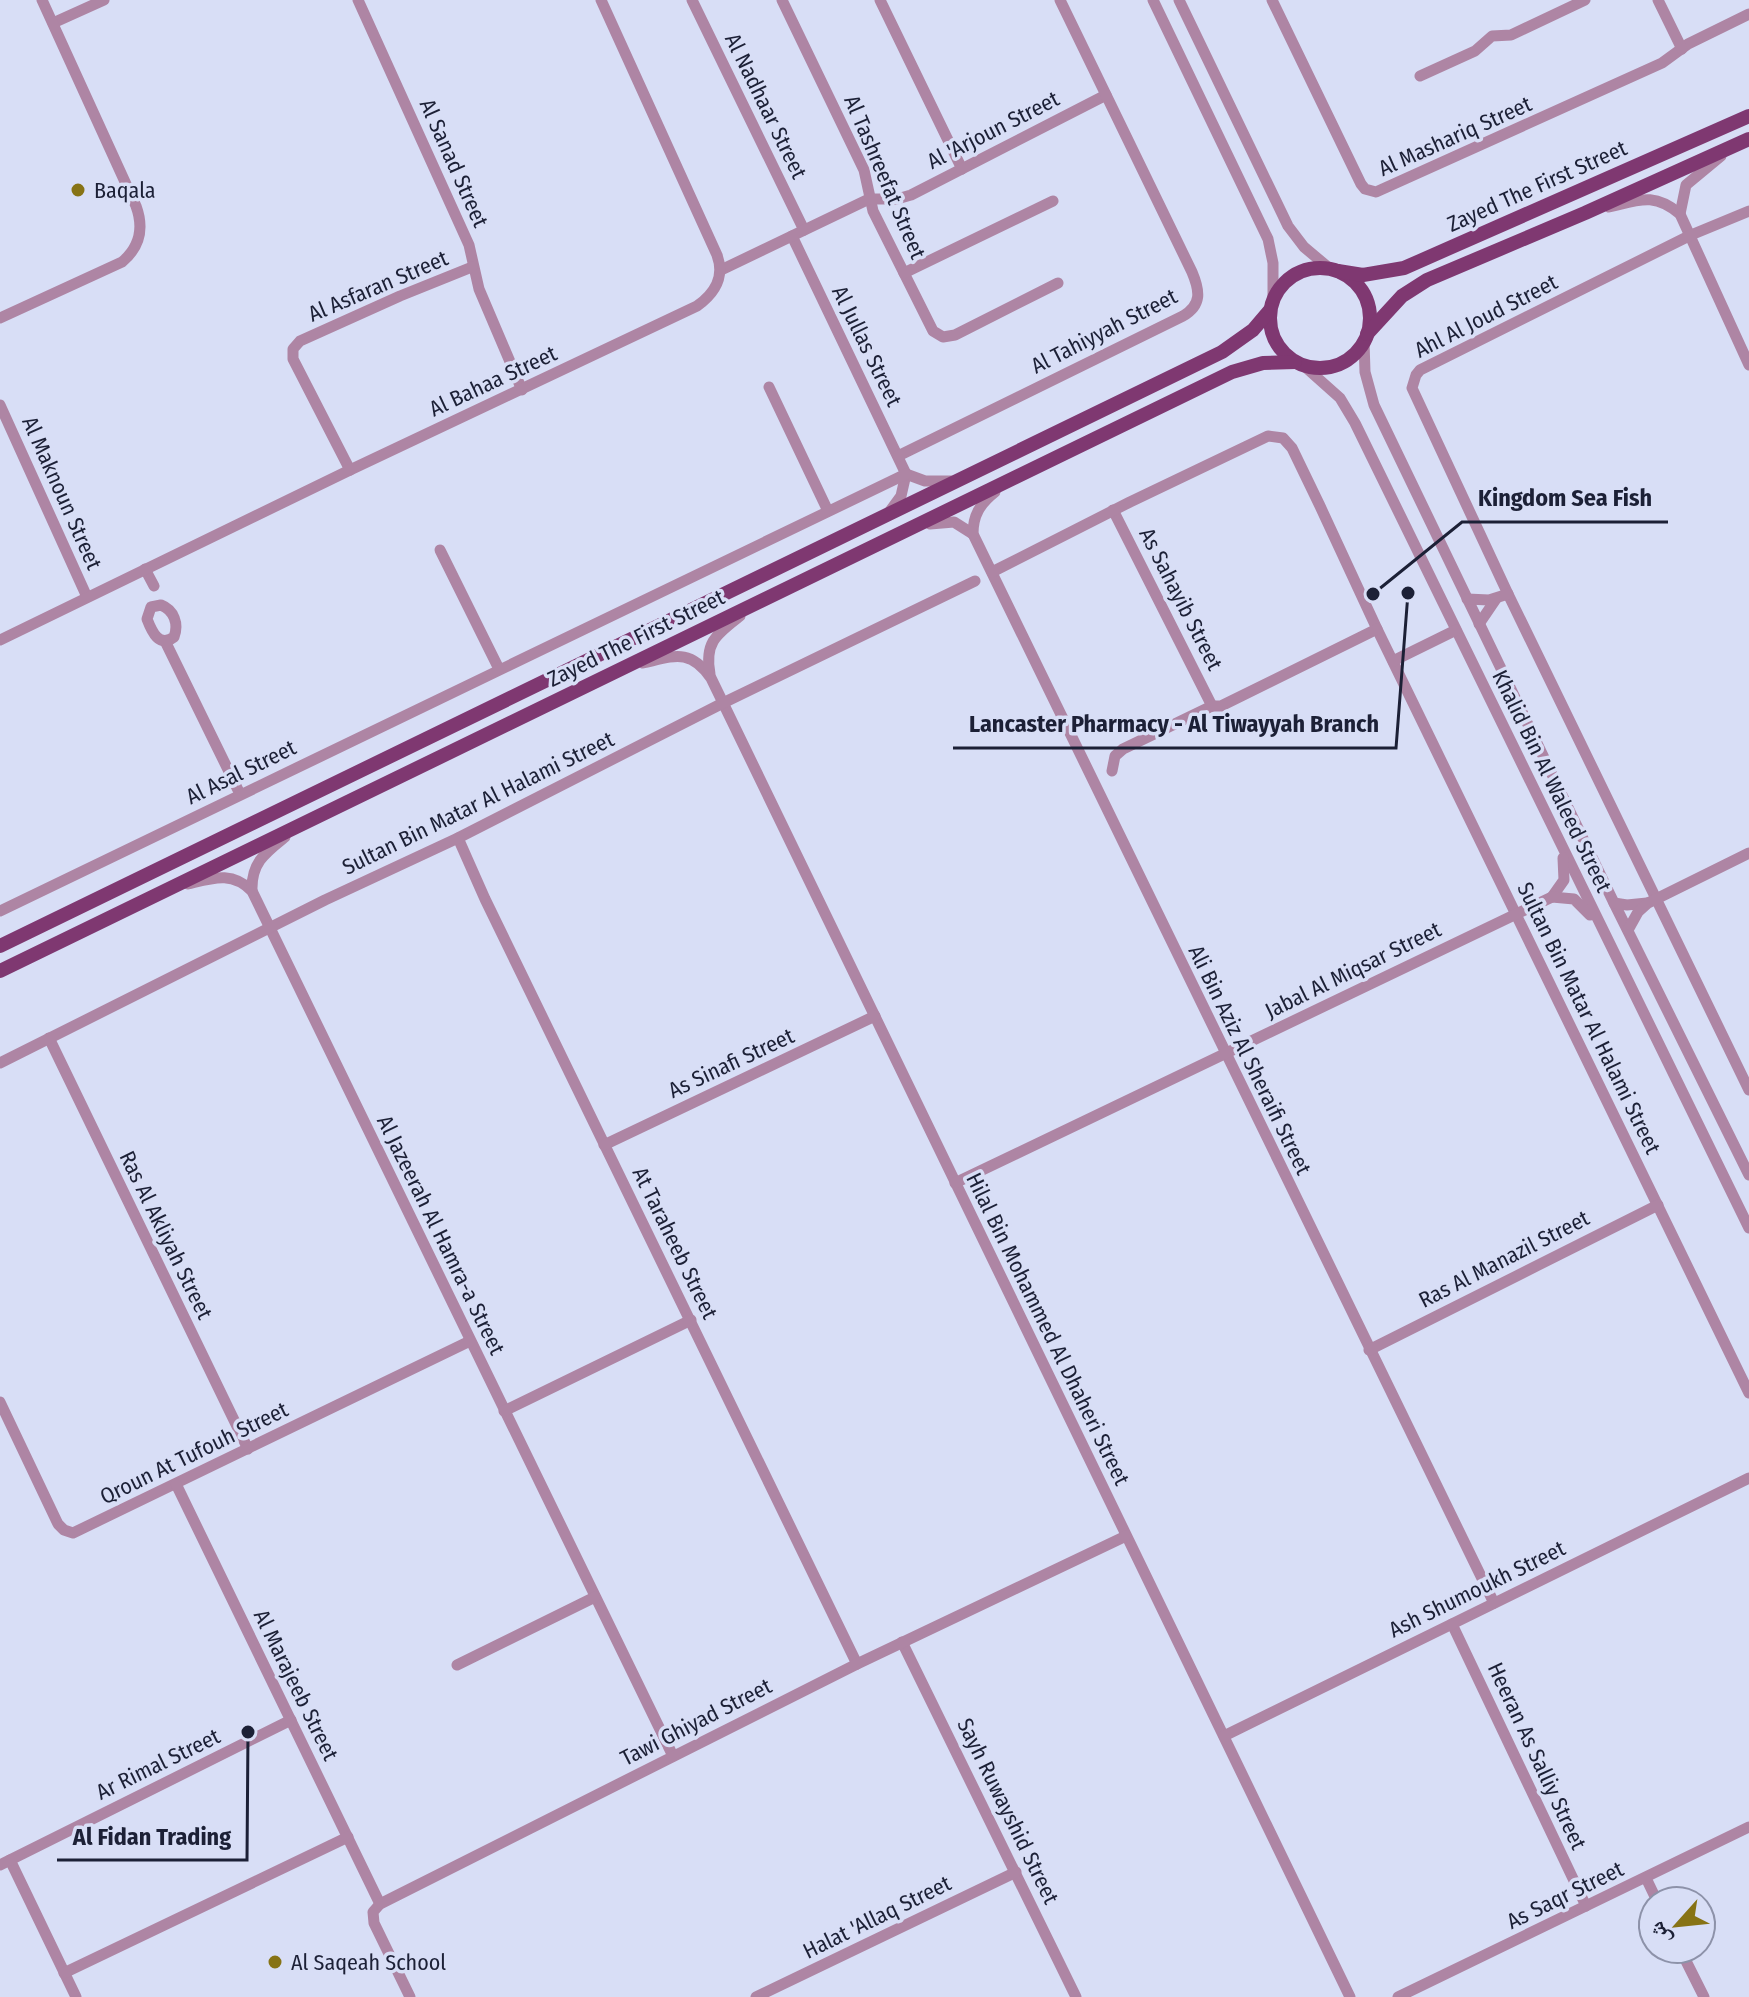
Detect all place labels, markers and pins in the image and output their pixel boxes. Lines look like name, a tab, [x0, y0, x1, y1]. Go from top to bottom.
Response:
place label: Baqala	[94, 177, 156, 204]
marker: Baqala	[69, 181, 87, 199]
callout: Kingdom Sea Fish	[1462, 474, 1668, 522]
callout: Lancaster Pharmacy - Al Tiwayyah Branch	[953, 700, 1396, 748]
callout: Al Fidan Trading	[57, 1812, 247, 1860]
place label: Al Saqeah School	[291, 1949, 446, 1976]
marker: Al Saqeah School	[266, 1953, 284, 1971]

